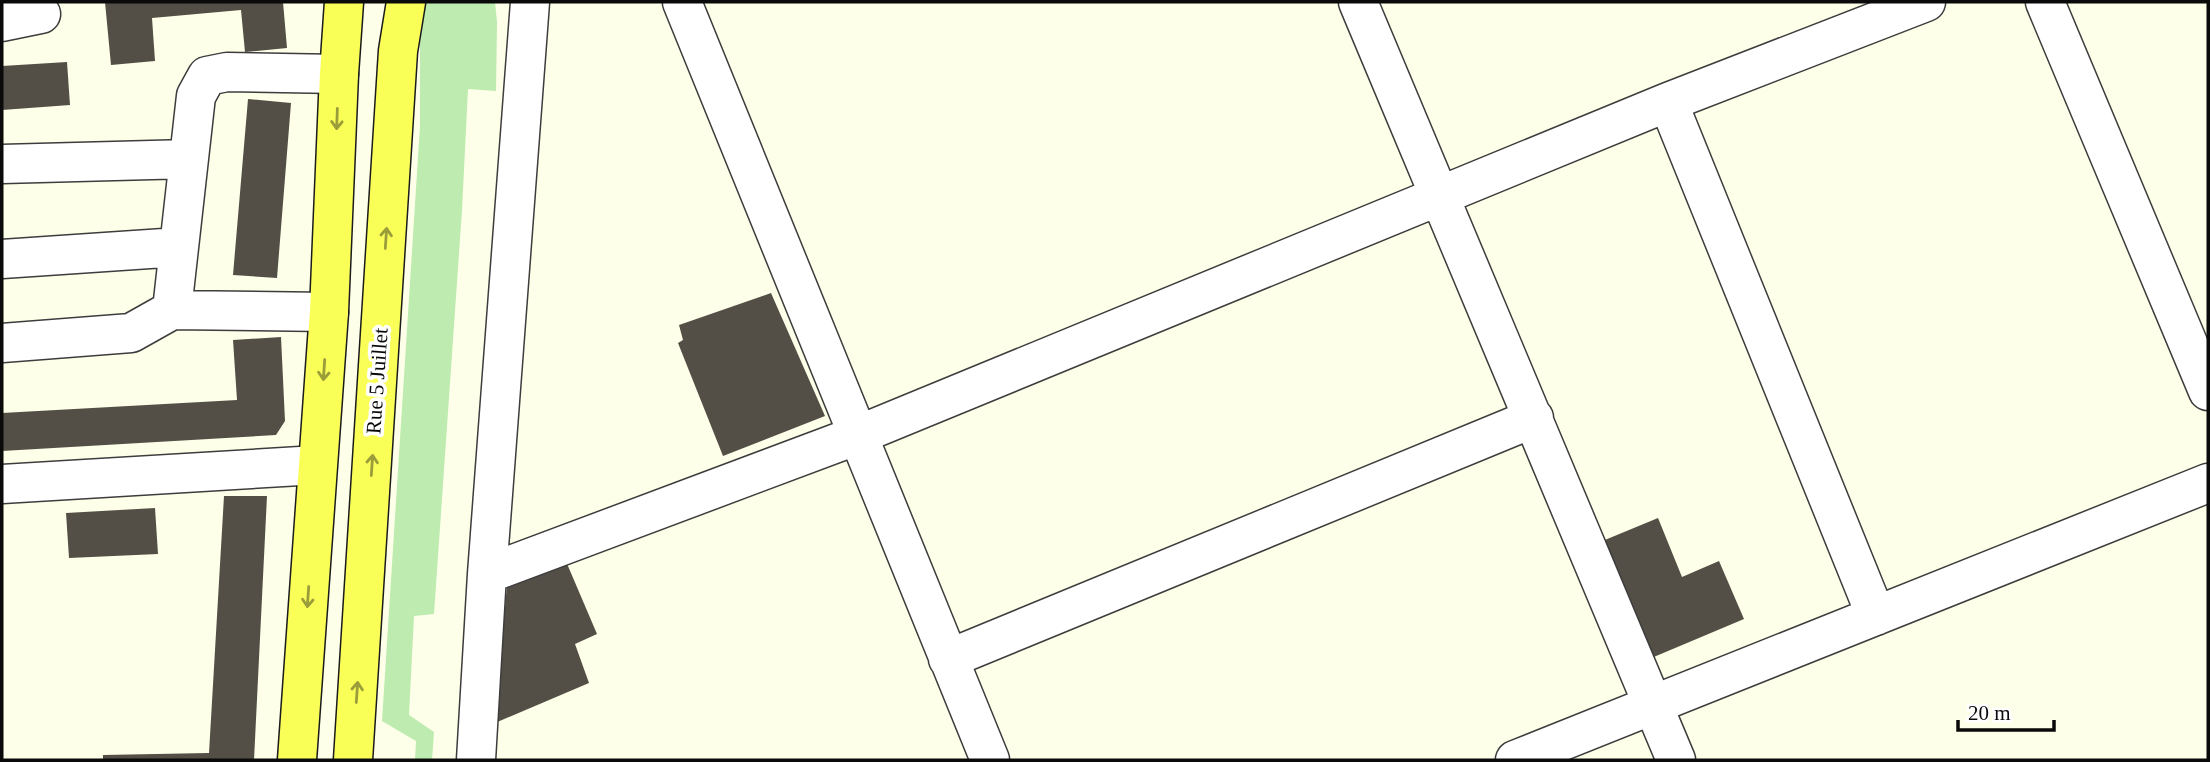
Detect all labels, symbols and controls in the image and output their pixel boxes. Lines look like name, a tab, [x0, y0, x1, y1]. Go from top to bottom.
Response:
one-way arrow	[330, 107, 343, 130]
one-way arrow	[380, 227, 393, 250]
street label: Rue 5 Juillet	[361, 327, 393, 435]
one-way arrow	[317, 359, 330, 381]
one-way arrow	[365, 454, 378, 477]
one-way arrow	[301, 586, 314, 608]
one-way arrow	[351, 681, 364, 704]
scale bar	[1958, 688, 2054, 732]
text: 20 m	[1968, 701, 2011, 725]

